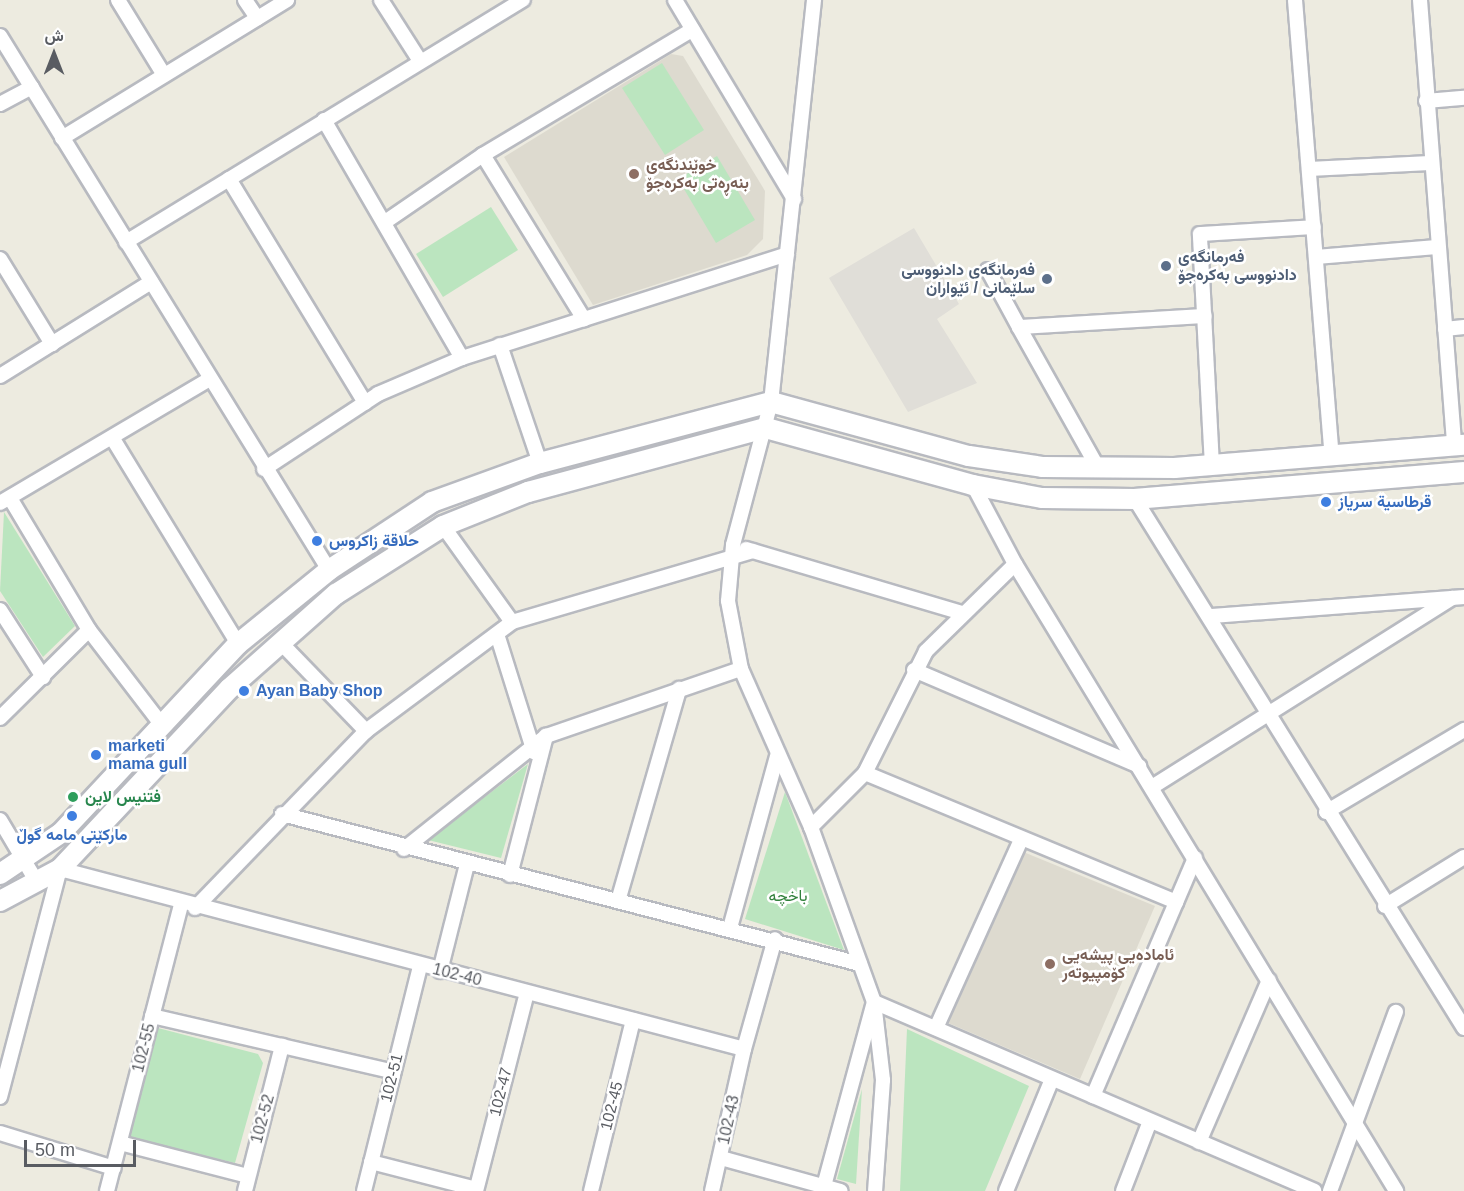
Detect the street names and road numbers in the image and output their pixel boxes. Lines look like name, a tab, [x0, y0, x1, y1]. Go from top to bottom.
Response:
street label: 102-40	[431, 960, 483, 990]
street label: 102-55	[129, 1022, 159, 1074]
street label: 102-51	[377, 1052, 407, 1104]
street label: 102-47	[486, 1066, 516, 1118]
street label: 102-45	[597, 1080, 627, 1132]
street label: 102-52	[247, 1092, 279, 1146]
street label: 102-43	[714, 1094, 744, 1146]

